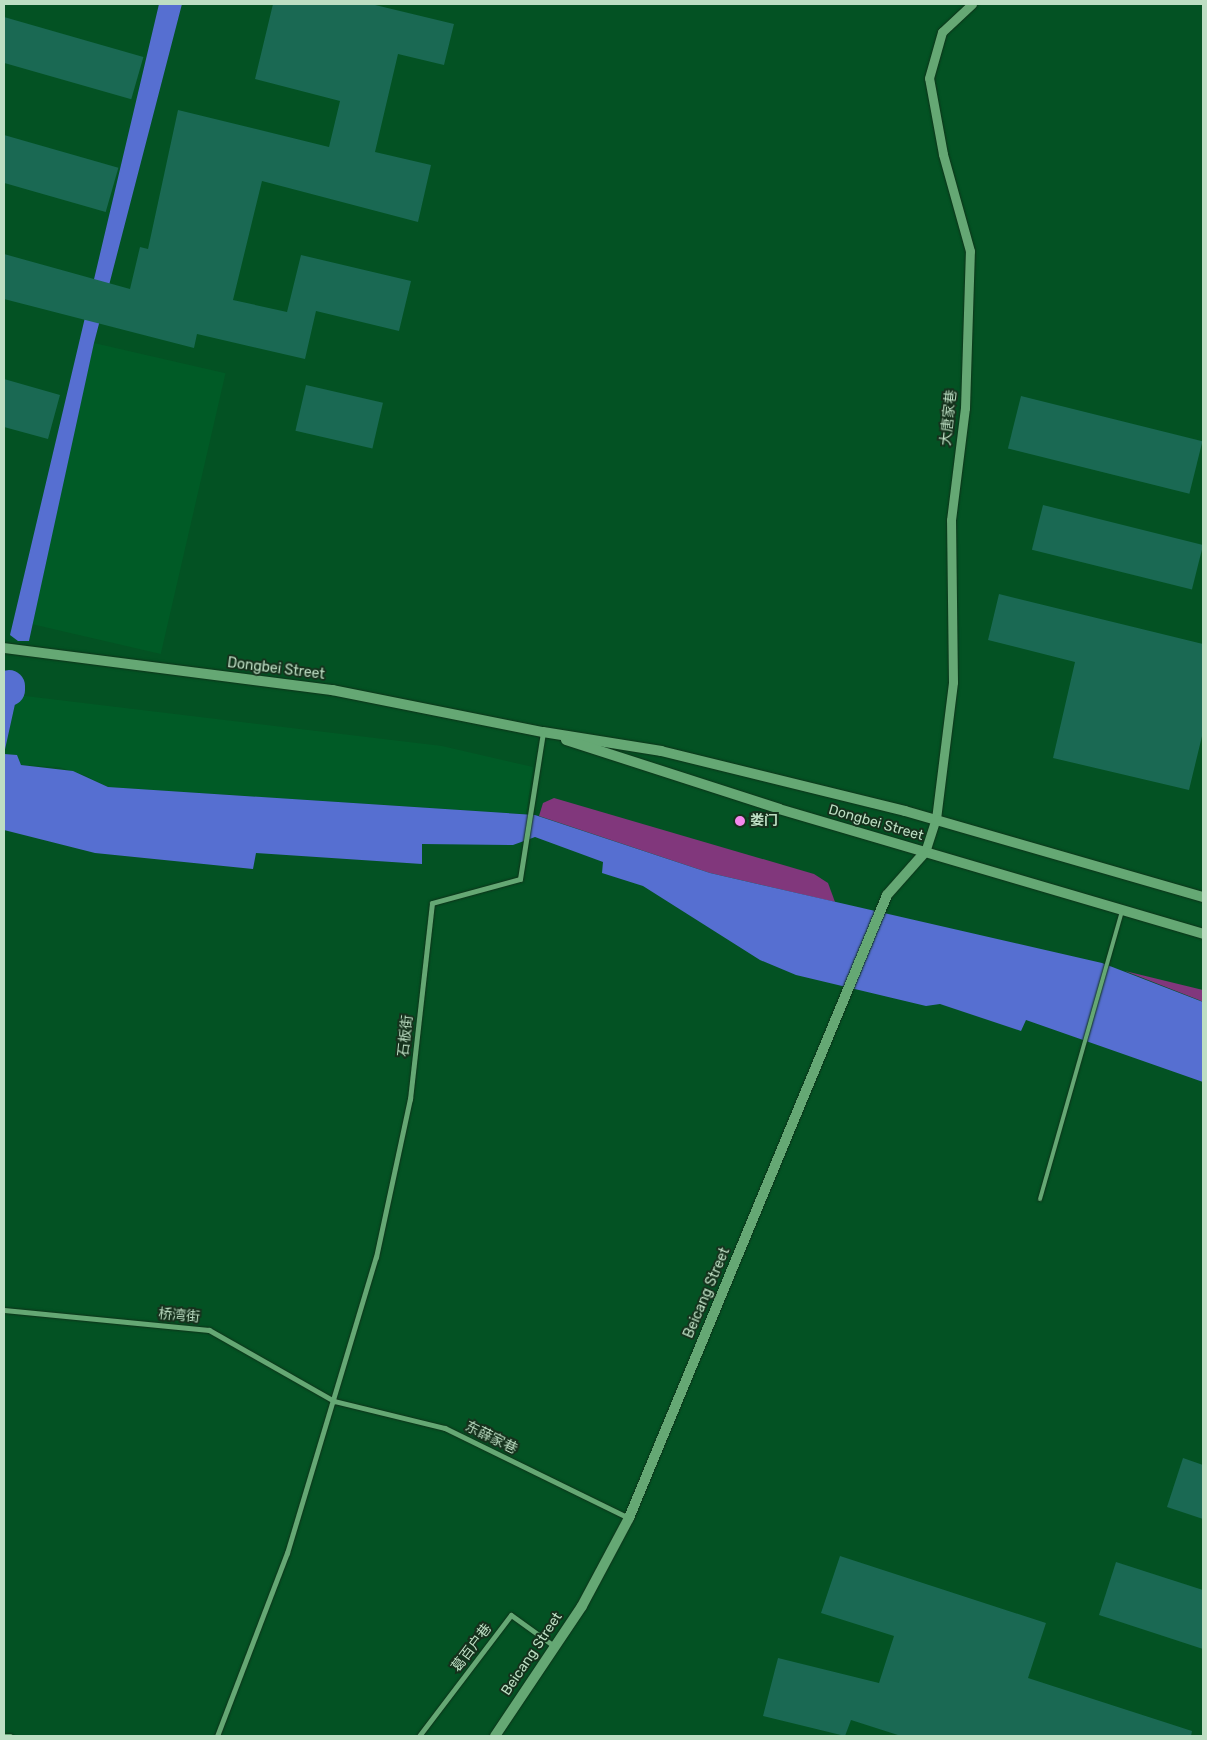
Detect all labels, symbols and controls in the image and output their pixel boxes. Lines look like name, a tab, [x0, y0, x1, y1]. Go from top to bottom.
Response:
street label: 大唐家巷	[938, 389, 960, 447]
street label: Dongbei Street	[226, 655, 326, 683]
street label: Dongbei Street	[827, 801, 925, 845]
place label: 娄门	[750, 813, 778, 829]
marker: 娄门	[734, 815, 746, 827]
street label: 石板街	[395, 1014, 417, 1058]
street label: Beicang Street	[680, 1245, 734, 1341]
street label: 桥湾街	[157, 1306, 201, 1326]
street label: 东薛家巷	[462, 1418, 520, 1458]
street label: Beicang Street	[498, 1609, 566, 1699]
street label: 葛百户巷	[448, 1621, 496, 1675]

